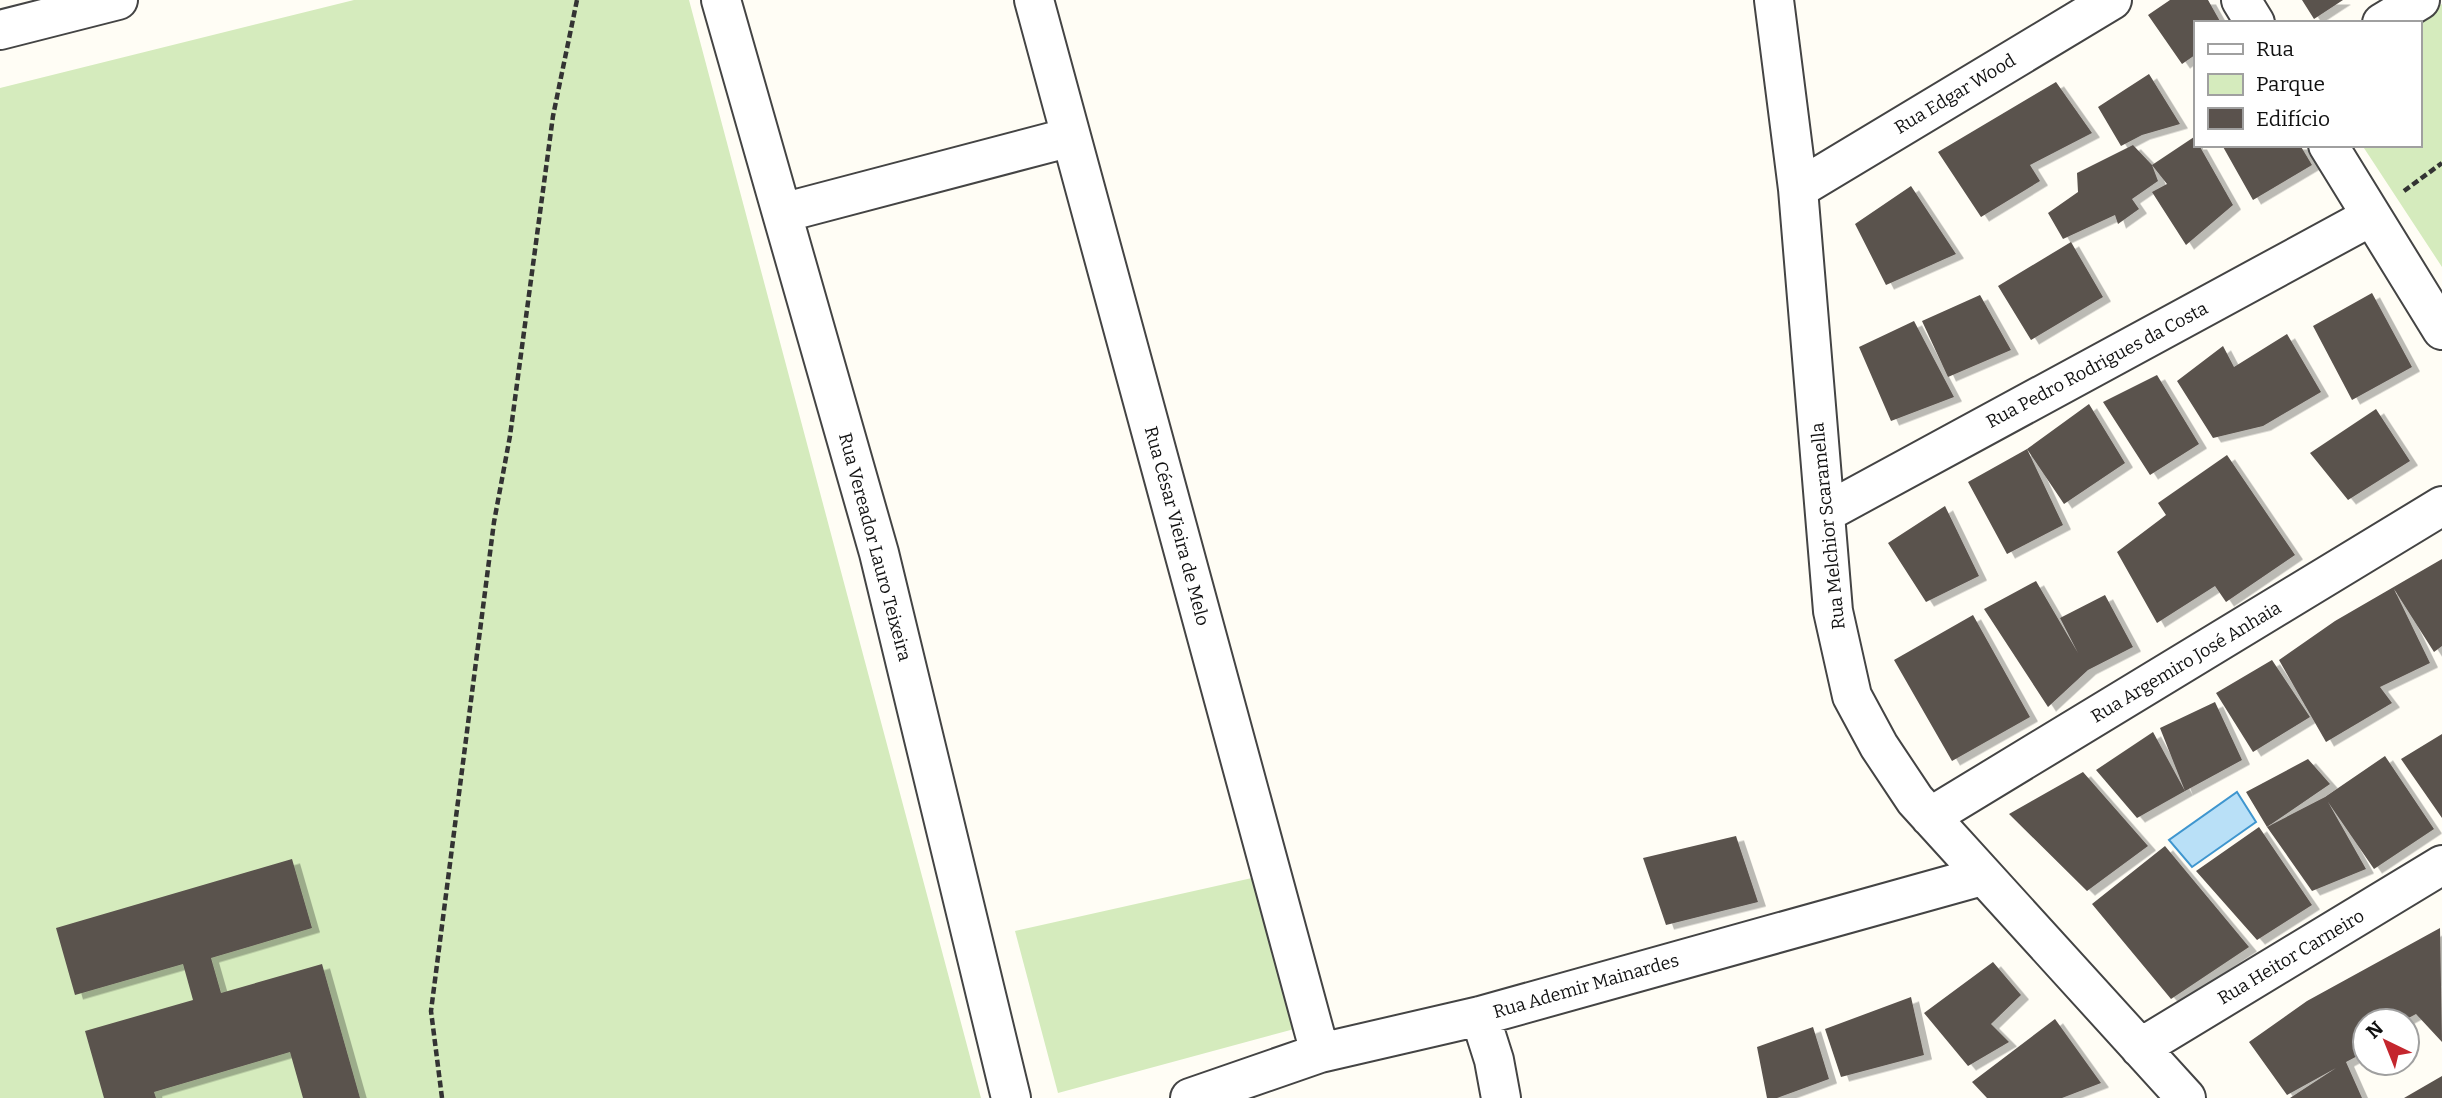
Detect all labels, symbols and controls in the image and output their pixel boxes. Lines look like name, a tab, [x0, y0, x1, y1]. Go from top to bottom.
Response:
legend	[2194, 21, 2421, 147]
text: Rua	[2256, 36, 2294, 62]
street label: Rua Edgar Wood	[1890, 49, 2020, 139]
text: Parque	[2256, 71, 2325, 97]
text: Edifício	[2256, 106, 2330, 132]
street label: Rua Pedro Rodrigues da Costa	[1983, 297, 2212, 433]
street label: Rua Melchior Scaramella	[1806, 421, 1850, 630]
street label: Rua César Vieira de Melo	[1140, 424, 1214, 628]
street label: Rua Vereador Lauro Teixeira	[834, 430, 916, 664]
street label: Rua Argemiro José Anhaia	[2087, 596, 2285, 728]
street label: Rua Heitor Carneiro	[2214, 905, 2368, 1009]
street label: Rua Ademir Mainardes	[1491, 949, 1681, 1023]
north arrow	[2351, 1007, 2421, 1077]
text: N	[2362, 1016, 2388, 1043]

